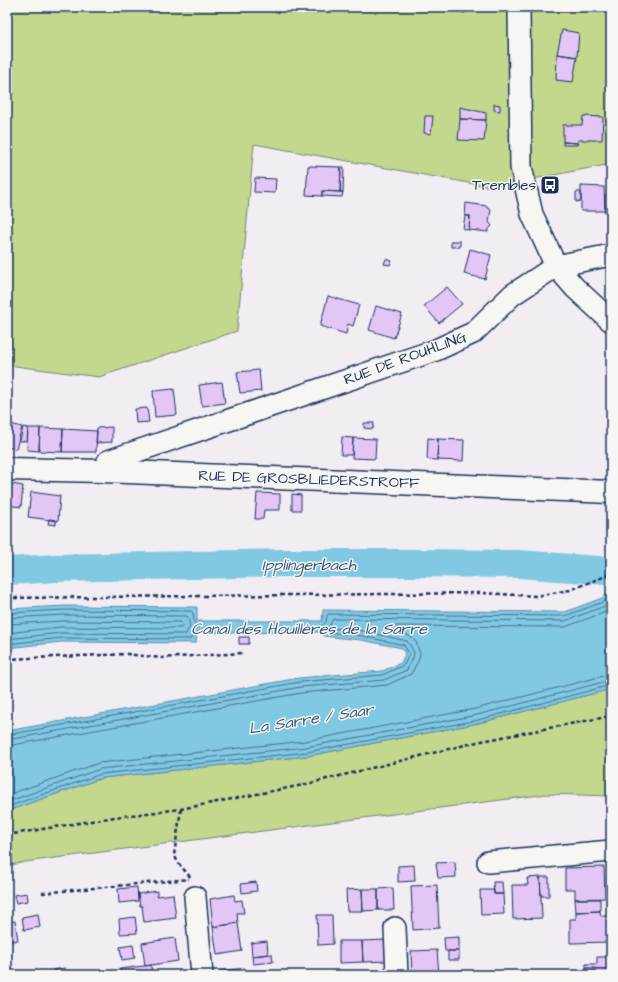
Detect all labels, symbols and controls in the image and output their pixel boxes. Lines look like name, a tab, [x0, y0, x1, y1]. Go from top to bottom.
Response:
bus stop icon: Trembles	[539, 174, 561, 196]
place label: Trembles	[472, 175, 536, 196]
street label: RUE DE ROUHLING	[341, 326, 470, 390]
street label: RUE DE GROSBLIEDERSTROFF	[198, 465, 421, 494]
water label: Ipplingerbach	[262, 554, 357, 577]
water label: Canal des Houillères de la Sarre	[191, 618, 428, 640]
water label: La Sarre / Saar	[247, 698, 377, 740]

